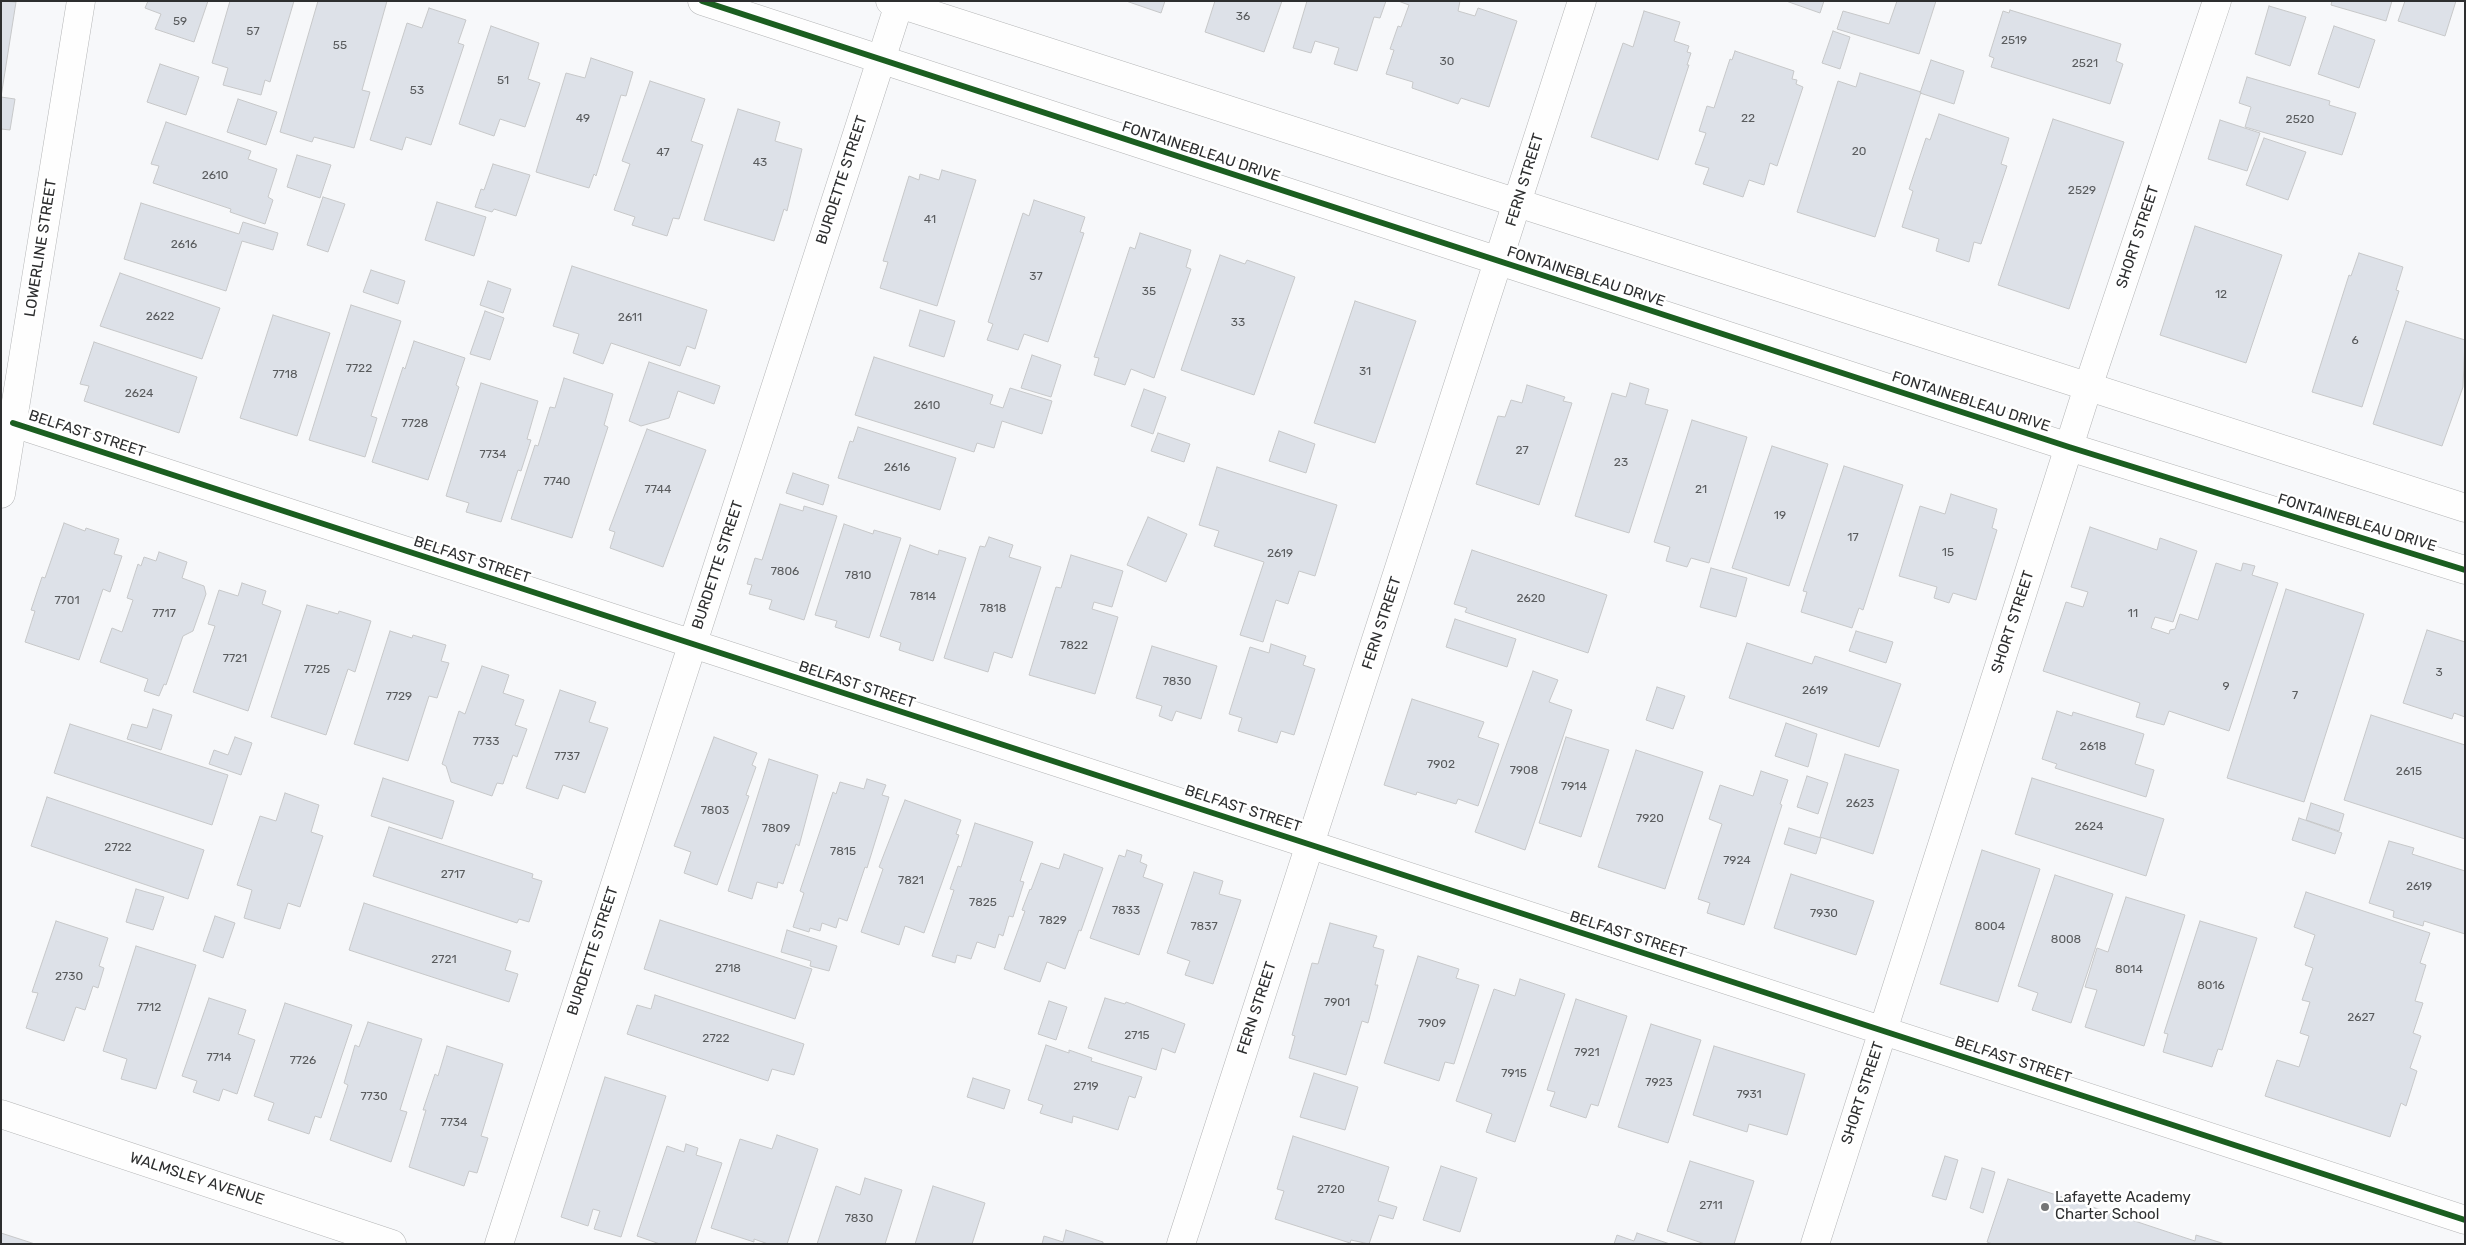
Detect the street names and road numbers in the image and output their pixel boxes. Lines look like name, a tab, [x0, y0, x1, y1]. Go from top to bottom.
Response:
street label: BURDETTE STREET	[813, 113, 871, 247]
street label: FONTAINEBLEAU DRIVE	[1120, 118, 1282, 186]
street label: FERN STREET	[1502, 131, 1548, 229]
street label: LOWERLINE STREET	[21, 178, 61, 318]
street label: SHORT STREET	[2113, 183, 2163, 291]
street label: FONTAINEBLEAU DRIVE	[1505, 243, 1667, 311]
street label: FONTAINEBLEAU DRIVE	[1890, 368, 2052, 436]
street label: BELFAST STREET	[26, 407, 148, 461]
street label: FONTAINEBLEAU DRIVE	[2275, 490, 2439, 556]
street label: BURDETTE STREET	[689, 498, 747, 632]
street label: BELFAST STREET	[411, 533, 533, 587]
street label: SHORT STREET	[1988, 568, 2038, 676]
street label: FERN STREET	[1359, 574, 1405, 672]
street label: BELFAST STREET	[796, 658, 918, 712]
street label: BELFAST STREET	[1182, 782, 1304, 836]
street label: BURDETTE STREET	[564, 884, 622, 1018]
street label: BELFAST STREET	[1567, 908, 1689, 962]
street label: FERN STREET	[1234, 959, 1280, 1057]
street label: BELFAST STREET	[1952, 1033, 2074, 1087]
street label: SHORT STREET	[1838, 1039, 1888, 1147]
street label: WALMSLEY AVENUE	[127, 1149, 267, 1209]

